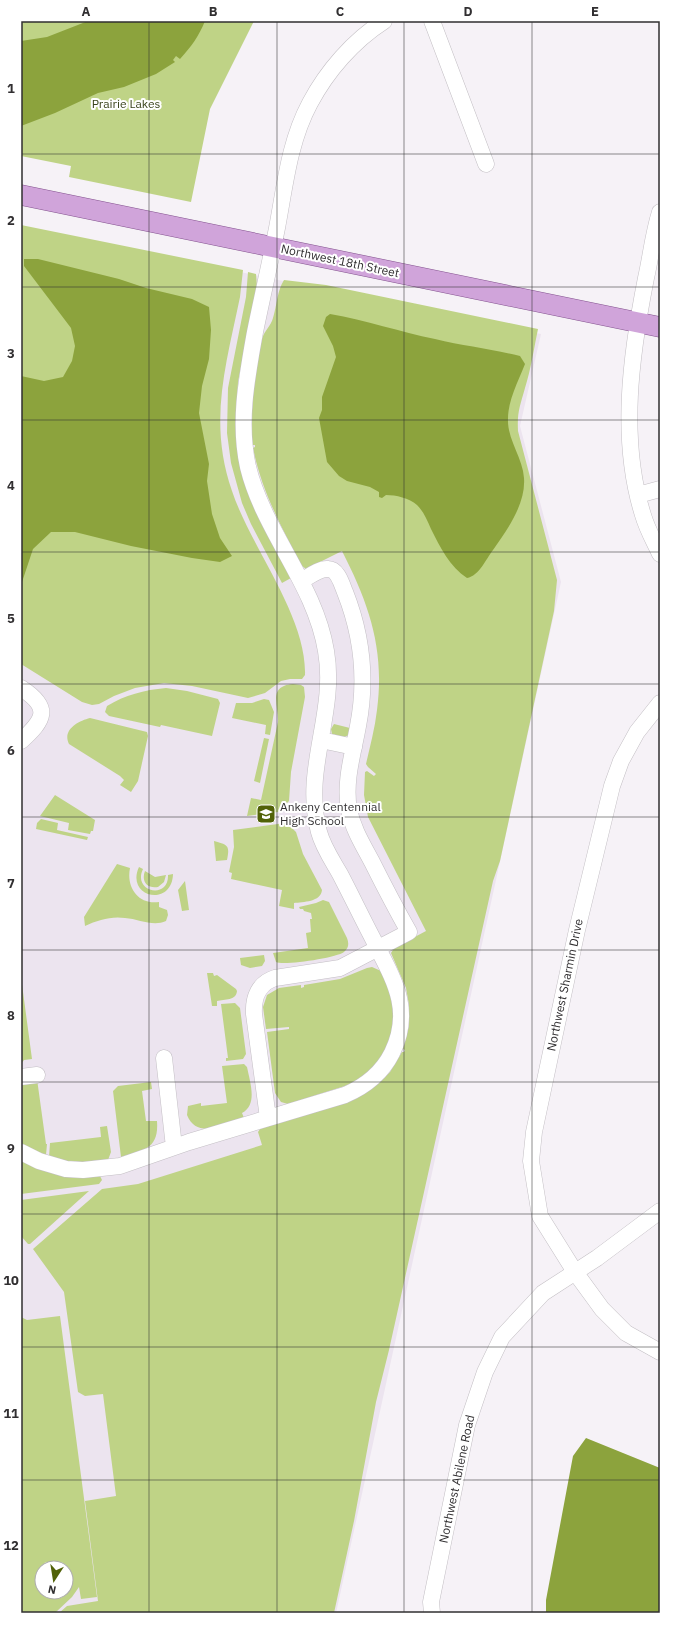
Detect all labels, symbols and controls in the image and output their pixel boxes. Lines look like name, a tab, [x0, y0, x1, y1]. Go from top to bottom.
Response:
text: A	[82, 3, 91, 20]
text: B	[209, 3, 218, 20]
text: C	[336, 3, 345, 20]
text: D	[463, 3, 473, 20]
text: E	[591, 3, 599, 20]
text: 1	[7, 80, 15, 97]
park label: Prairie Lakes	[92, 96, 161, 111]
text: 2	[7, 212, 15, 229]
street label: Northwest 18th Street	[280, 241, 401, 280]
text: 3	[7, 345, 15, 362]
text: 4	[7, 477, 15, 494]
text: 5	[7, 610, 15, 627]
text: 6	[7, 742, 15, 759]
place label: Ankeny Centennial High School	[280, 799, 381, 828]
school or university icon: Ankeny Centennial High School	[255, 803, 277, 825]
text: 7	[7, 875, 15, 892]
street label: Northwest Sharmin Drive	[543, 917, 586, 1052]
text: 8	[7, 1007, 15, 1024]
text: 9	[7, 1140, 15, 1157]
text: 10	[3, 1272, 19, 1289]
text: 11	[3, 1405, 19, 1422]
street label: Northwest Abilene Road	[436, 1414, 477, 1544]
text: 12	[3, 1537, 19, 1554]
north arrow	[34, 1560, 74, 1600]
text: N	[47, 1582, 57, 1597]

